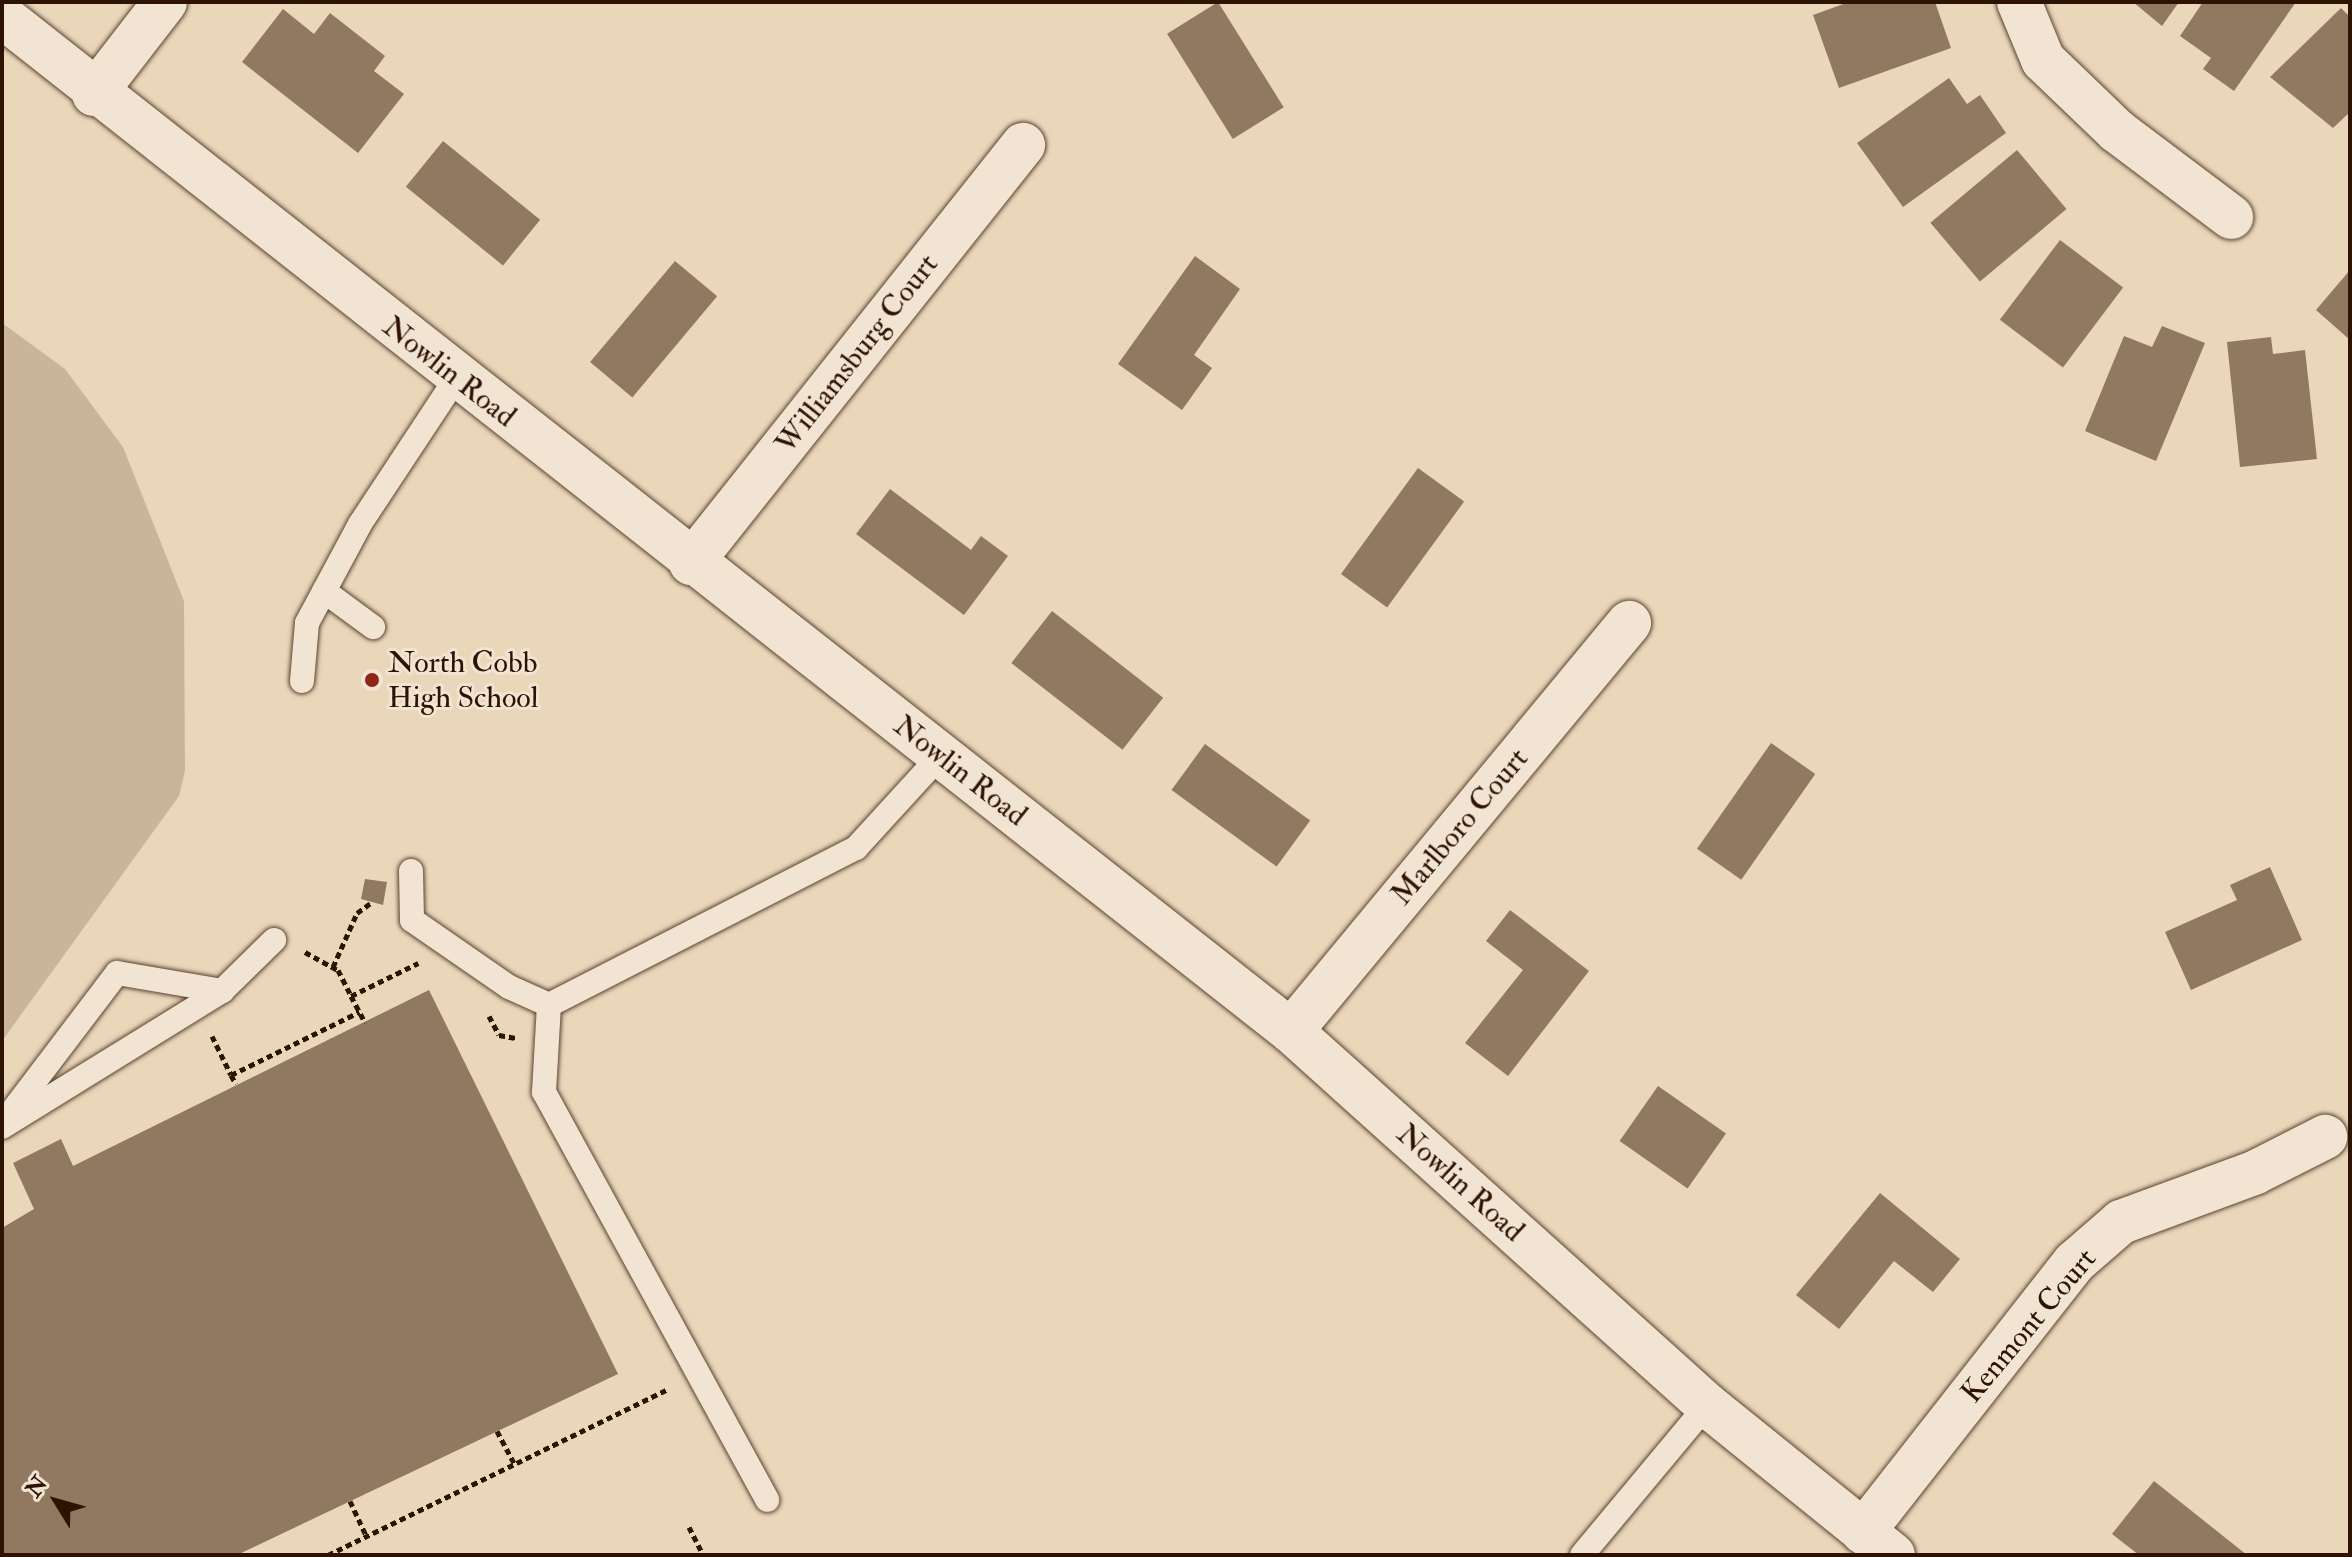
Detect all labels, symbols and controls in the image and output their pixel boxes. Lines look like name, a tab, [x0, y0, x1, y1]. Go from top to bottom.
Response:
street label: Williamsburg Court	[768, 247, 946, 461]
street label: Nowlin Road	[375, 309, 523, 435]
place label: North Cobb High School	[388, 645, 538, 716]
marker: North Cobb High School	[363, 671, 381, 689]
street label: Nowlin Road	[886, 708, 1034, 834]
street label: Marlboro Court	[1384, 741, 1536, 913]
street label: Nowlin Road	[1389, 1116, 1531, 1250]
street label: Kenmont Court	[1954, 1242, 2104, 1410]
north arrow	[16, 1461, 96, 1541]
text: N	[20, 1470, 54, 1503]

